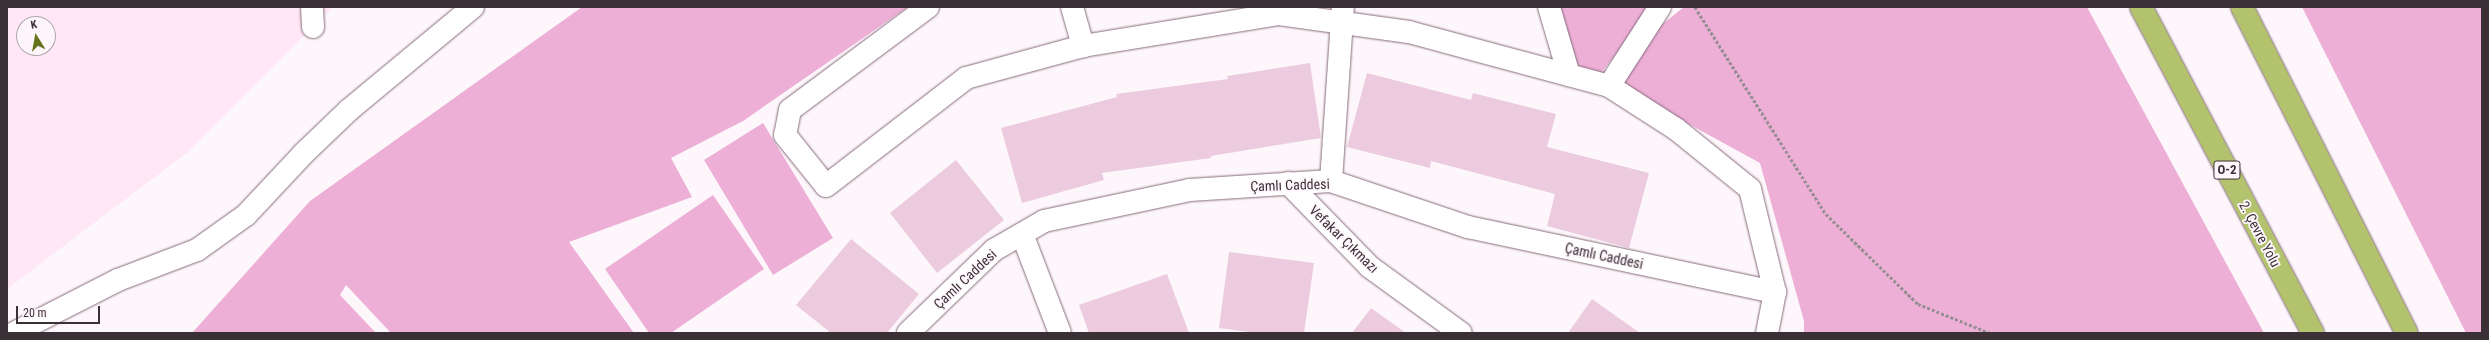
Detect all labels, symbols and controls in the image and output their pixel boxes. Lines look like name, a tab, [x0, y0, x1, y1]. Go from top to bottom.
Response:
north arrow	[16, 16, 56, 56]
text: K	[30, 18, 38, 32]
road number: O-2	[2213, 159, 2241, 181]
street label: Çamlı Caddesi	[1250, 175, 1330, 195]
street label: 2. Çevre Yolu	[2236, 198, 2284, 270]
street label: Vefakar Çıkmazı	[1306, 202, 1382, 276]
street label: Çamlı Caddesi	[1563, 240, 1645, 272]
street label: Çamlı Caddesi	[930, 246, 1000, 312]
scale bar	[18, 298, 102, 324]
text: 20 m	[23, 306, 47, 320]

